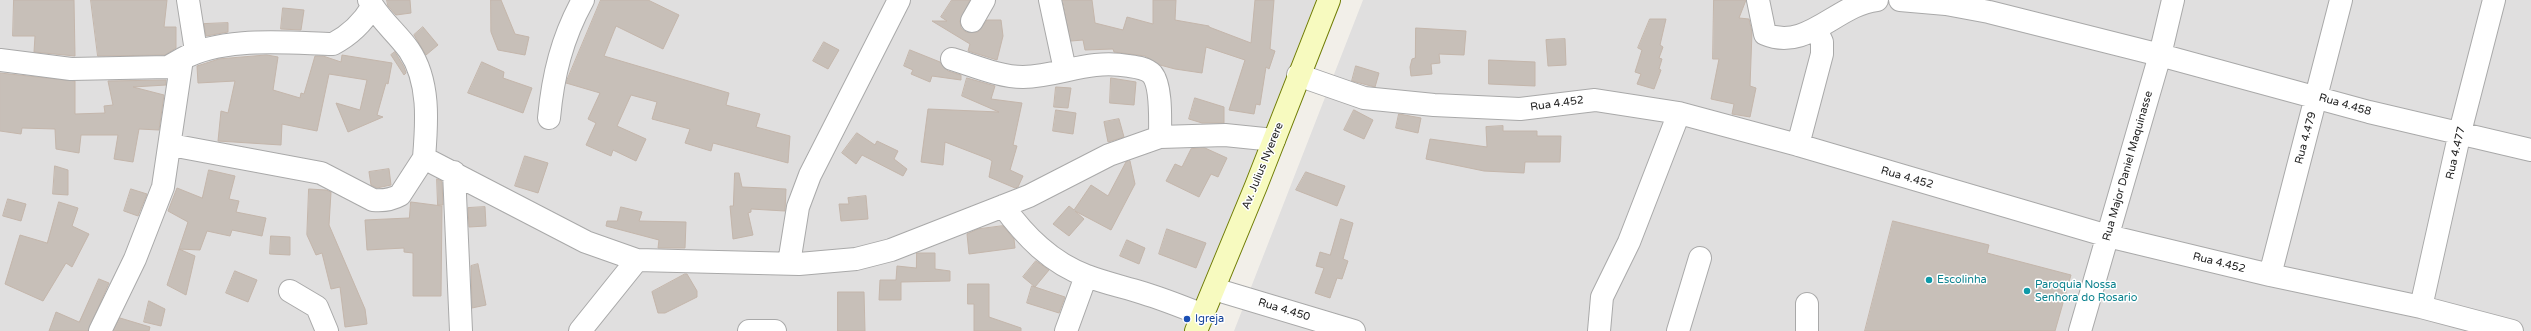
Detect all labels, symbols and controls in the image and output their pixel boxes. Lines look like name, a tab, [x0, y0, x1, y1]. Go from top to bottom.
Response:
street label: Rua Major Daniel Maquinasse	[2100, 89, 2156, 243]
street label: Rua 4.458	[2317, 91, 2373, 119]
street label: Rua 4.452	[1529, 94, 1585, 114]
street label: Rua 4.479	[2293, 110, 2319, 166]
street label: Av. Julius Nyerere	[1240, 121, 1286, 211]
street label: Rua 4.477	[2444, 125, 2468, 181]
street label: Rua 4.452	[1879, 164, 1935, 192]
street label: Rua 4.452	[2191, 250, 2247, 276]
place label: Escolinha	[1937, 273, 1987, 287]
marker: Escolinha	[1924, 275, 1934, 285]
place label: Paroquia Nossa Senhora do Rosario	[2035, 278, 2137, 304]
marker: Paroquia Nossa Senhora do Rosario	[2022, 286, 2032, 296]
street label: Rua 4.450	[1256, 296, 1312, 324]
place label: Igreja	[1195, 312, 1224, 326]
marker: Igreja	[1182, 314, 1192, 324]

